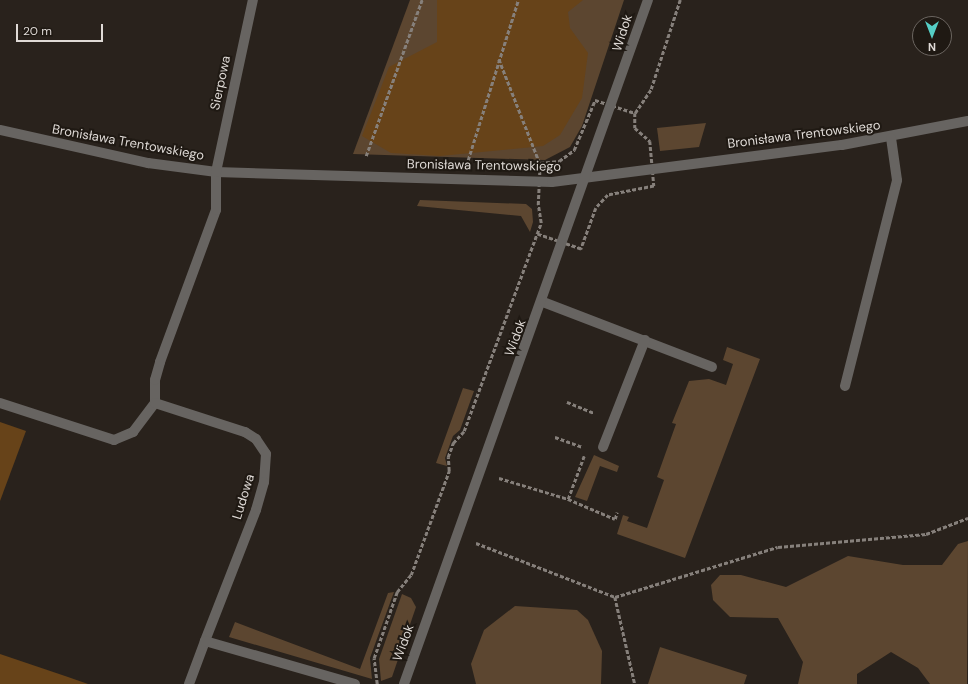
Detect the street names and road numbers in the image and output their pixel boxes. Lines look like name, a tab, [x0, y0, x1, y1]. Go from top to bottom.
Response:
street label: Widok	[610, 12, 636, 54]
street label: Sierpowa	[208, 54, 234, 112]
street label: Bronisława Trentowskiego	[727, 118, 881, 152]
street label: Bronisława Trentowskiego	[51, 122, 205, 164]
street label: Bronisława Trentowskiego	[407, 157, 561, 175]
street label: Widok	[502, 317, 530, 359]
street label: Ludowa	[230, 472, 258, 522]
street label: Widok	[390, 622, 418, 664]

